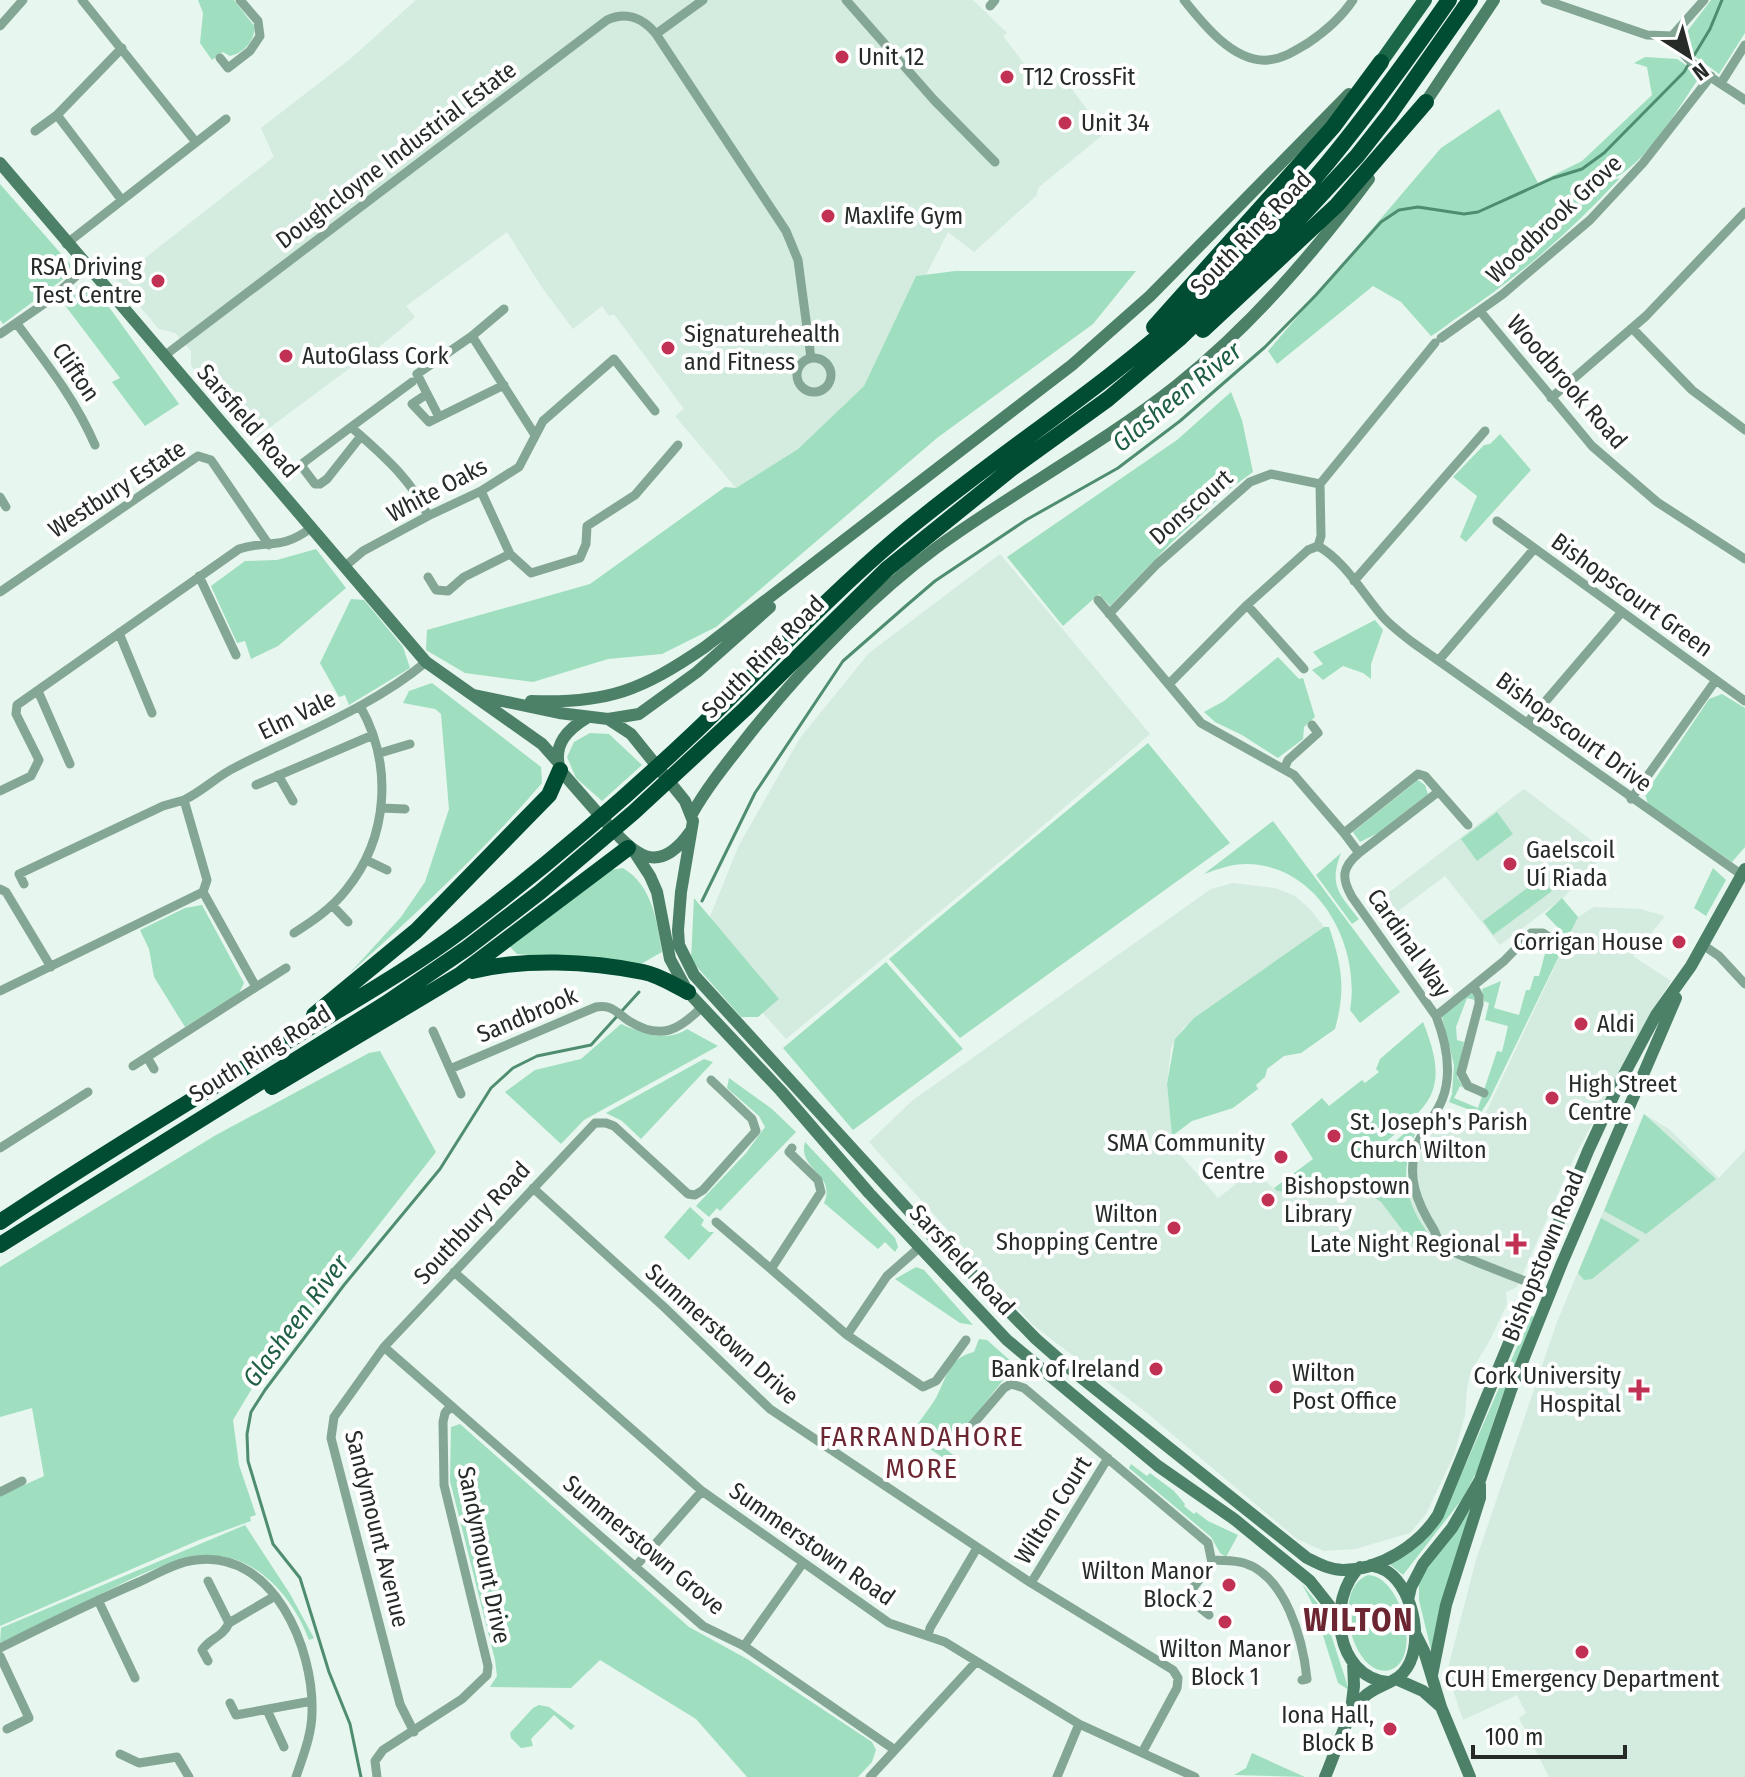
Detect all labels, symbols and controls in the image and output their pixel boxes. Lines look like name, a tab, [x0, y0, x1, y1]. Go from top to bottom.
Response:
north arrow	[1649, 16, 1729, 96]
place label: Unit 12	[858, 43, 924, 71]
marker: Unit 12	[833, 48, 851, 66]
street label: Doughcloyne Industrial Estate	[270, 56, 522, 254]
text: N	[1687, 57, 1714, 87]
place label: T12 CrossFit	[1023, 63, 1135, 91]
marker: T12 CrossFit	[998, 68, 1016, 86]
place label: Unit 34	[1081, 109, 1150, 137]
marker: Unit 34	[1056, 114, 1074, 132]
street label: Woodbrook Grove	[1481, 149, 1627, 289]
street label: South Ring Road	[1185, 165, 1317, 301]
place label: Maxlife Gym	[844, 202, 963, 230]
marker: Maxlife Gym	[819, 207, 837, 225]
place label: RSA Driving Test Centre	[30, 253, 143, 309]
marker: RSA Driving Test Centre	[149, 272, 167, 290]
street label: Woodbrook Road	[1501, 309, 1633, 455]
place label: Signaturehealth and Fitness	[684, 320, 840, 376]
water label: Glasheen River	[1106, 335, 1249, 458]
street label: Clifton	[46, 337, 106, 407]
marker: Signaturehealth and Fitness	[659, 339, 677, 357]
place label: AutoGlass Cork	[302, 342, 449, 370]
marker: AutoGlass Cork	[277, 347, 295, 365]
street label: Sarsfield Road	[191, 359, 305, 483]
street label: Westbury Estate	[43, 434, 191, 544]
street label: White Oaks	[382, 452, 492, 528]
street label: Donscourt	[1144, 463, 1238, 551]
street label: Bishopscourt Green	[1546, 527, 1718, 663]
street label: South Ring Road	[696, 590, 830, 724]
street label: Bishopscourt Drive	[1491, 666, 1657, 798]
street label: Elm Vale	[254, 684, 340, 746]
place label: Gaelscoil Uí Riada	[1526, 836, 1615, 892]
marker: Gaelscoil Uí Riada	[1501, 855, 1519, 873]
street label: Cardinal Way	[1361, 883, 1457, 1003]
place label: Corrigan House	[1513, 928, 1663, 956]
marker: Corrigan House	[1670, 933, 1688, 951]
street label: Sandbrook	[473, 981, 582, 1049]
street label: South Ring Road	[184, 999, 336, 1109]
place label: Aldi	[1597, 1010, 1635, 1038]
marker: Aldi	[1572, 1015, 1590, 1033]
place label: High Street Centre	[1568, 1070, 1677, 1126]
marker: High Street Centre	[1543, 1089, 1561, 1107]
place label: St. Joseph's Parish Church Wilton	[1350, 1108, 1528, 1164]
marker: St. Joseph's Parish Church Wilton	[1325, 1127, 1343, 1145]
place label: SMA Community Centre	[1107, 1129, 1265, 1185]
marker: SMA Community Centre	[1272, 1148, 1290, 1166]
street label: Southbury Road	[408, 1156, 536, 1290]
street label: Bishopstown Road	[1496, 1167, 1590, 1345]
place label: Bishopstown Library	[1284, 1172, 1410, 1228]
marker: Bishopstown Library	[1259, 1191, 1277, 1209]
street label: Sarsfield Road	[904, 1199, 1020, 1321]
place label: Wilton Shopping Centre	[996, 1200, 1158, 1256]
marker: Wilton Shopping Centre	[1165, 1219, 1183, 1237]
place label: Late Night Regional	[1310, 1230, 1500, 1258]
marker: Late Night Regional	[1507, 1235, 1525, 1253]
water label: Glasheen River	[236, 1248, 356, 1393]
street label: Summerstown Drive	[640, 1258, 804, 1410]
place label: Bank of Ireland	[991, 1355, 1140, 1383]
place label: Wilton Post Office	[1292, 1359, 1397, 1415]
marker: Bank of Ireland	[1147, 1360, 1165, 1378]
place label: Cork University Hospital	[1473, 1362, 1621, 1418]
marker: Wilton Post Office	[1267, 1378, 1285, 1396]
marker: Cork University Hospital	[1628, 1379, 1650, 1401]
district label: FARRANDAHORE MORE	[819, 1420, 1025, 1485]
street label: Sandymount Avenue	[339, 1428, 415, 1630]
street label: Wilton Court	[1009, 1451, 1097, 1569]
street label: Sandymount Drive	[452, 1464, 516, 1646]
street label: Summerstown Grove	[558, 1469, 730, 1621]
street label: Summerstown Road	[724, 1476, 900, 1612]
place label: Wilton Manor Block 2	[1082, 1557, 1214, 1613]
marker: Wilton Manor Block 2	[1220, 1576, 1238, 1594]
district label: WILTON	[1303, 1601, 1415, 1639]
marker: Wilton Manor Block 1	[1216, 1613, 1234, 1631]
place label: Wilton Manor Block 1	[1159, 1635, 1291, 1691]
marker: CUH Emergency Department	[1573, 1643, 1591, 1661]
place label: CUH Emergency Department	[1445, 1665, 1720, 1693]
place label: Iona Hall, Block B	[1281, 1701, 1374, 1757]
scale bar	[1473, 1709, 1625, 1759]
marker: Iona Hall, Block B	[1381, 1720, 1399, 1738]
text: 100 m	[1485, 1723, 1543, 1751]

